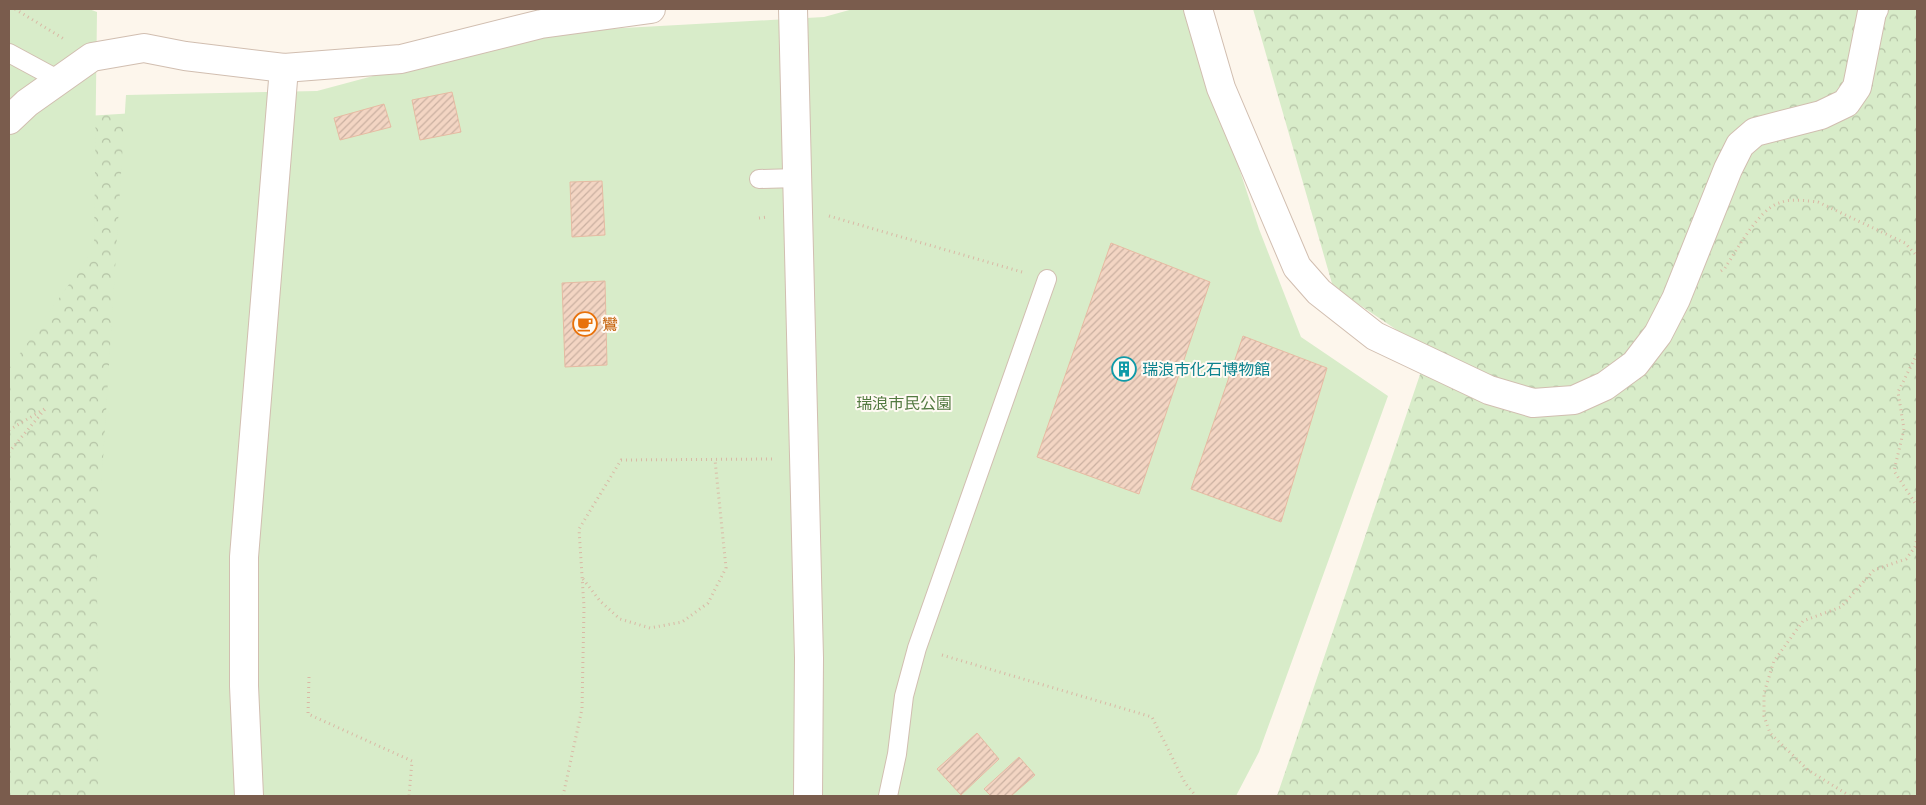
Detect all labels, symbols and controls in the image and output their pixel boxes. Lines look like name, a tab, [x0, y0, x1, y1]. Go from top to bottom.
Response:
cafe icon: 鸞	[572, 311, 598, 337]
place label: 鸞	[602, 313, 618, 335]
building icon: 瑞浪市化石博物館	[1111, 356, 1137, 382]
place label: 瑞浪市化石博物館	[1142, 358, 1270, 380]
park label: 瑞浪市民公園	[856, 392, 952, 414]

